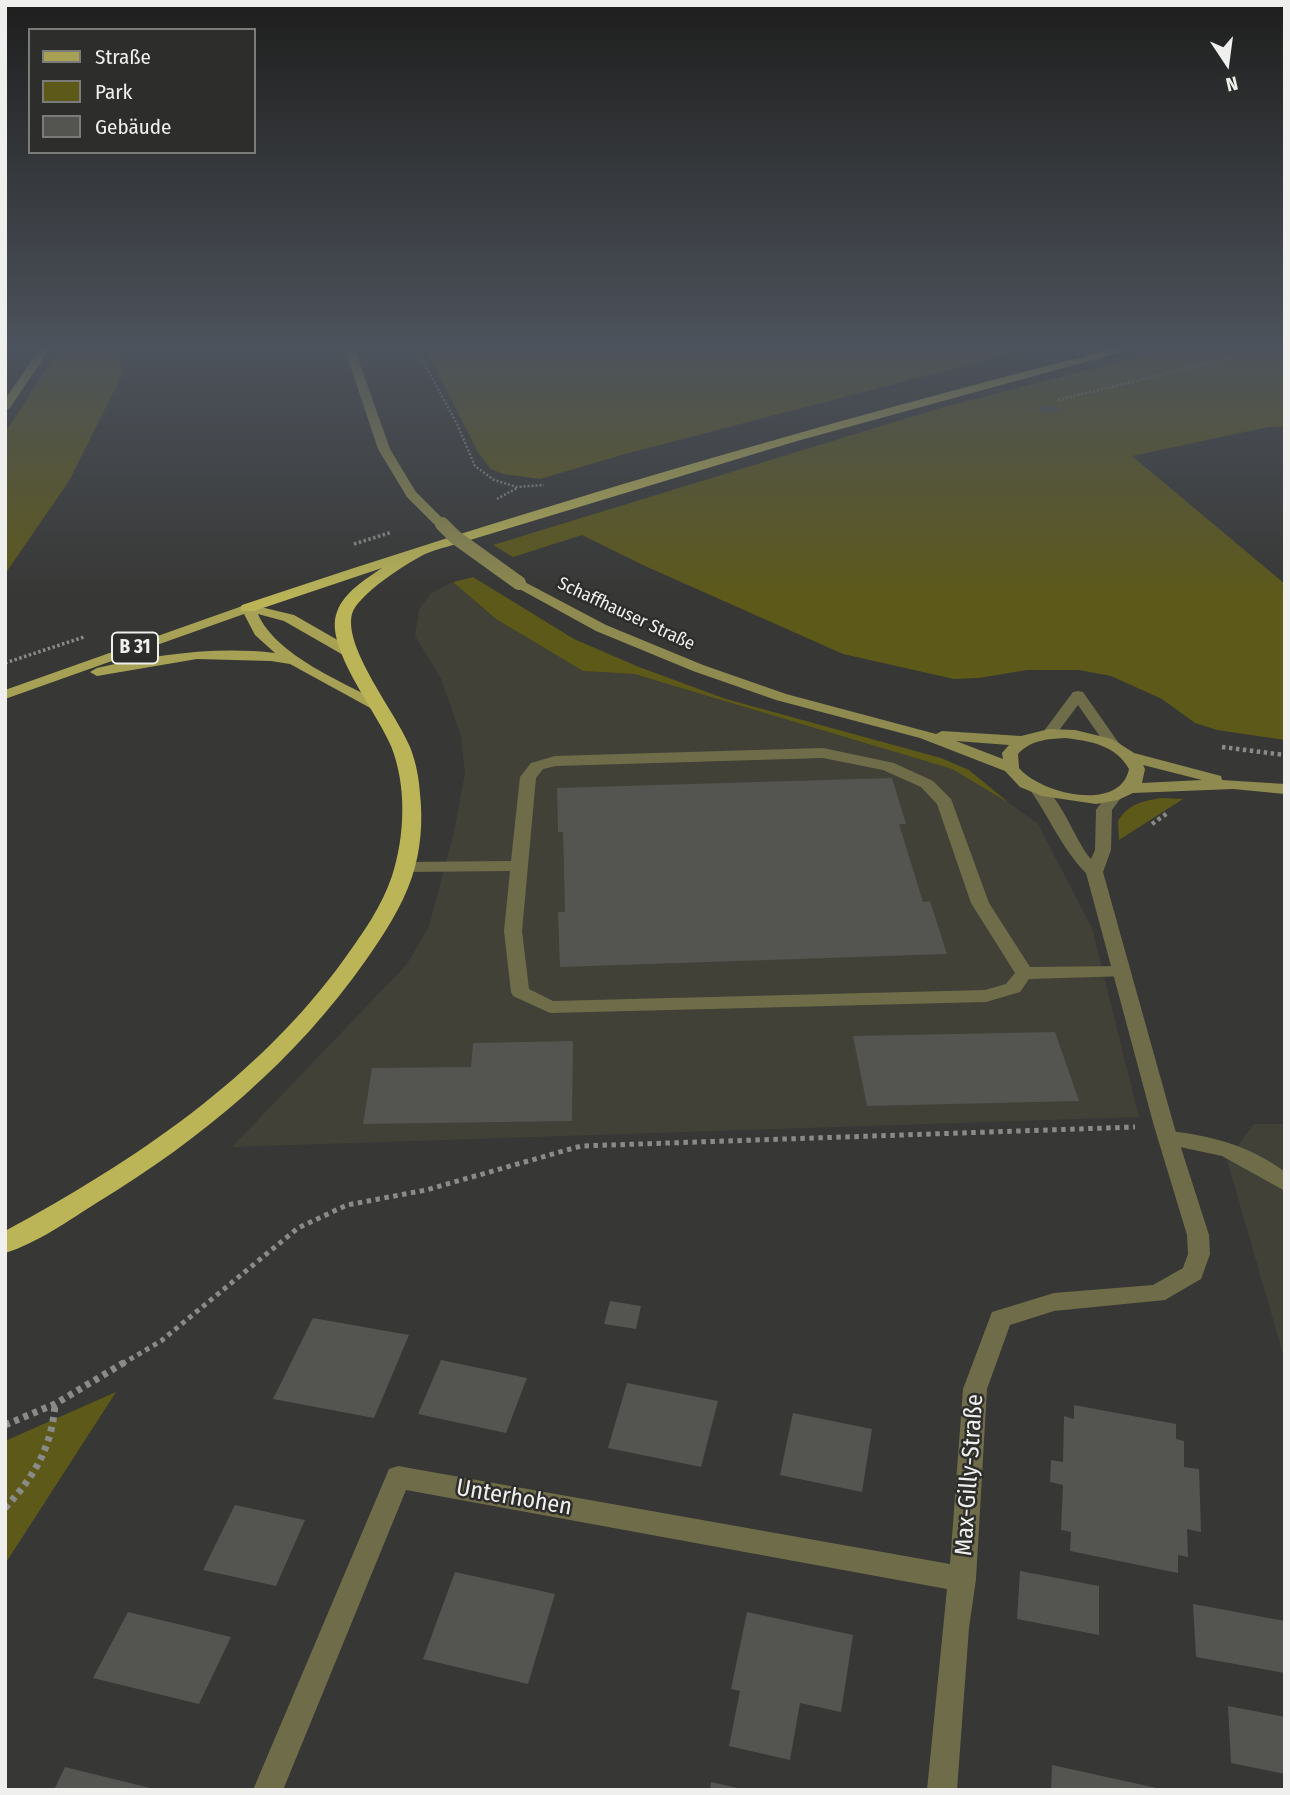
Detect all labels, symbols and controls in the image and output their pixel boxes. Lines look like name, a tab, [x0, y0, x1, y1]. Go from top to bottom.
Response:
legend	[28, 28, 256, 154]
north arrow	[1192, 28, 1262, 98]
text: Straße	[95, 44, 151, 70]
text: N	[1224, 71, 1240, 96]
text: Park	[95, 79, 132, 105]
text: Gebäude	[95, 114, 171, 140]
street label: Schaffhauser Straße	[554, 573, 698, 655]
road number: B 31	[112, 632, 158, 664]
street label: Max-Gilly-Straße	[950, 1393, 990, 1557]
street label: Unterhohen	[454, 1474, 574, 1522]

